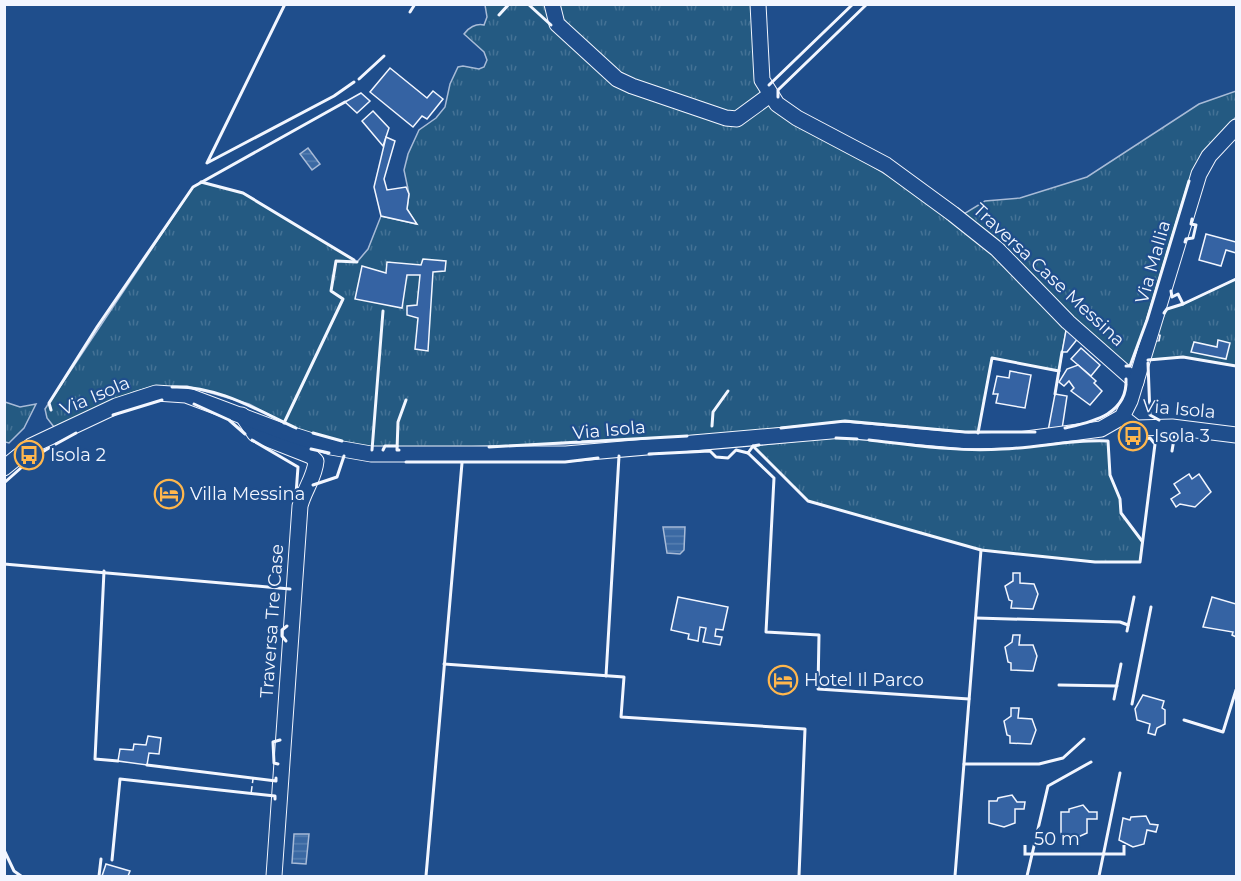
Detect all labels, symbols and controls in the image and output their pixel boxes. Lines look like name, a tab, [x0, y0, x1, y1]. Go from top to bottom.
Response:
street label: Traversa Case Messina	[969, 199, 1129, 351]
street label: Via Mallia	[1131, 218, 1175, 306]
street label: Via Isola	[57, 372, 133, 420]
street label: Via Isola	[1141, 395, 1217, 423]
street label: Via Isola	[571, 416, 647, 444]
bus stop icon: Isola 3	[1117, 420, 1149, 452]
place label: Isola 3	[1154, 425, 1210, 447]
bus stop icon: Isola 2	[13, 439, 45, 471]
place label: Isola 2	[50, 444, 106, 466]
hotel icon: Villa Messina	[153, 478, 185, 510]
place label: Villa Messina	[190, 483, 305, 505]
street label: Traversa Tre Case	[256, 543, 288, 699]
hotel icon: Hotel Il Parco	[767, 664, 799, 696]
place label: Hotel Il Parco	[804, 669, 924, 691]
scale bar	[1025, 818, 1124, 856]
text: 50 m	[1034, 828, 1080, 850]

